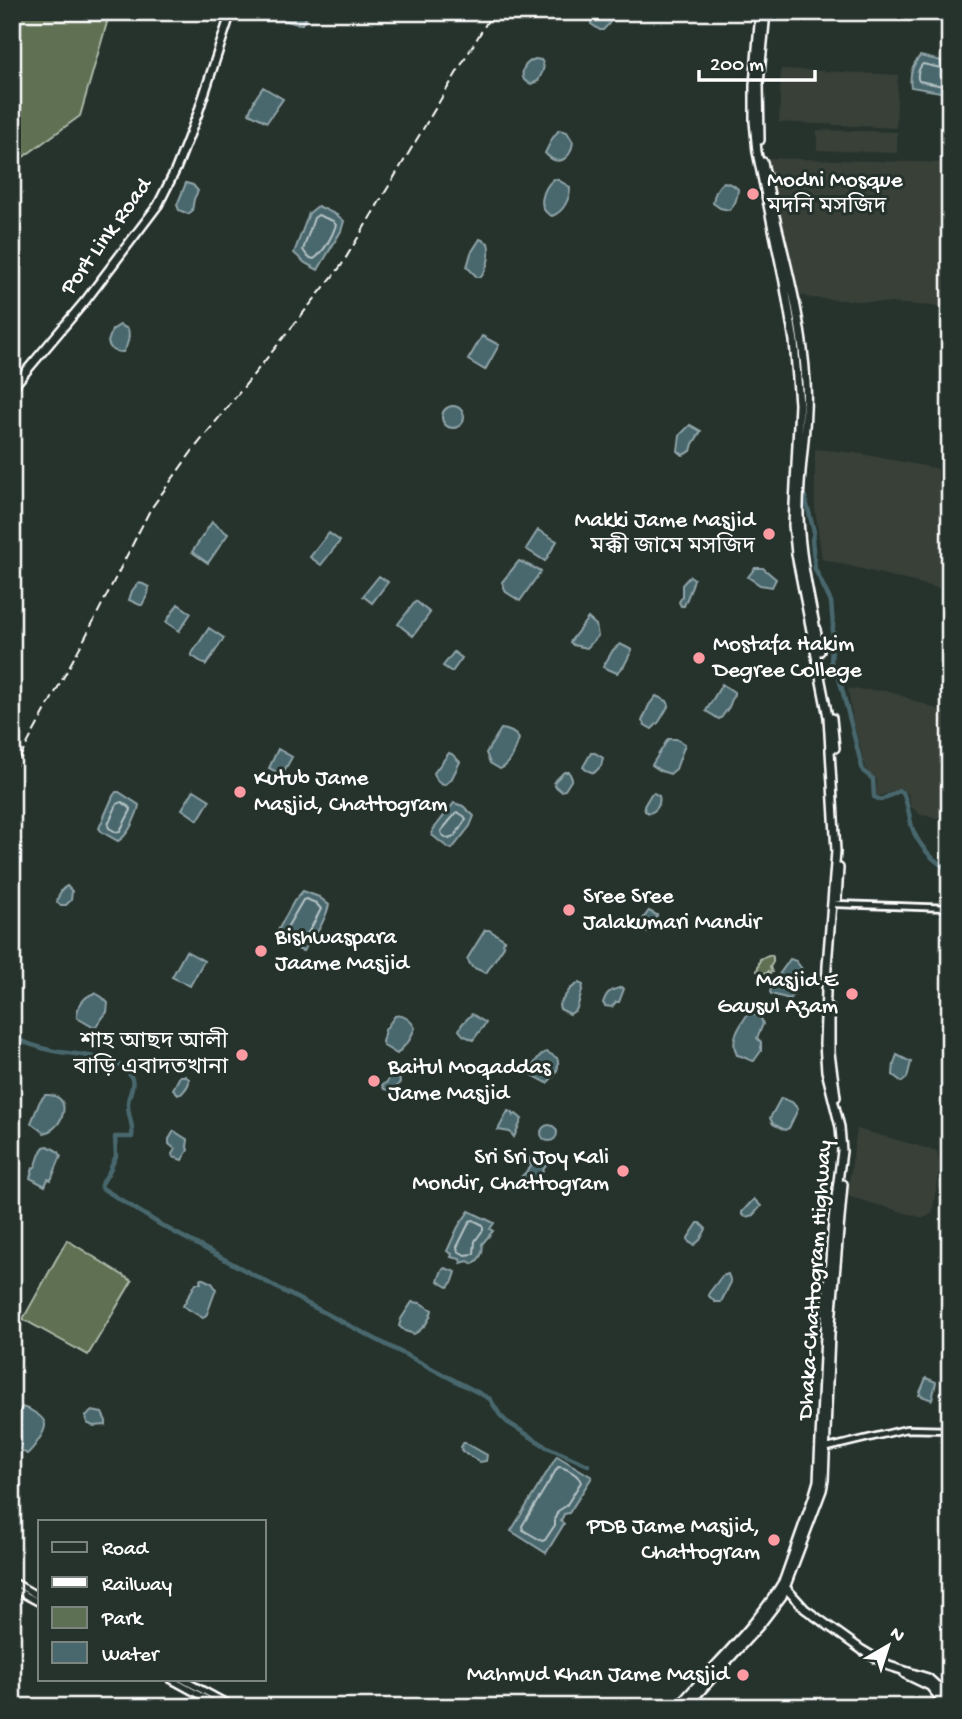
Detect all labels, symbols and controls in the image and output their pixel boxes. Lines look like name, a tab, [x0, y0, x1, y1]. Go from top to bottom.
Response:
scale bar	[699, 38, 815, 82]
text: 200 m	[710, 54, 764, 79]
place label: Modni Mosque মদনি মসজিদ	[766, 168, 904, 221]
street label: Port Link Road	[55, 172, 159, 302]
marker: Modni Mosque মদনি মসজিদ	[745, 186, 761, 202]
place label: Makki Jame Masjid মক্কী জামে মসজিদ	[574, 508, 757, 561]
marker: Makki Jame Masjid মক্কী জামে মসজিদ	[761, 526, 777, 542]
place label: Mostafa Hakim Degree College	[711, 632, 863, 685]
marker: Mostafa Hakim Degree College	[691, 650, 707, 666]
place label: Kutub Jame Masjid, Chattogram	[254, 766, 448, 819]
marker: Kutub Jame Masjid, Chattogram	[232, 784, 248, 800]
place label: Sree Sree Jalakumari Mandir	[583, 884, 763, 937]
marker: Sree Sree Jalakumari Mandir	[561, 902, 577, 918]
place label: Bishwaspara Jaame Masjid	[274, 925, 410, 978]
marker: Bishwaspara Jaame Masjid	[253, 943, 269, 959]
place label: Masjid E Gausul Azam	[717, 968, 840, 1021]
marker: Masjid E Gausul Azam	[844, 986, 860, 1002]
place label: শাহ আছদ আলী বাড়ি এবাদতখানা	[72, 1027, 229, 1082]
marker: শাহ আছদ আলী বাড়ি এবাদতখানা	[234, 1047, 250, 1063]
place label: Baitul Moqaddas Jame Masjid	[387, 1055, 551, 1108]
marker: Baitul Moqaddas Jame Masjid	[366, 1073, 382, 1089]
street label: Dhaka-Chattogram Highway	[793, 1139, 839, 1423]
place label: Sri Sri Joy Kali Mondir, Chattogram	[412, 1145, 609, 1198]
marker: Sri Sri Joy Kali Mondir, Chattogram	[615, 1163, 631, 1179]
place label: PDB Jame Masjid, Chattogram	[586, 1514, 760, 1567]
legend	[38, 1520, 266, 1680]
marker: PDB Jame Masjid, Chattogram	[766, 1532, 782, 1548]
text: Road	[102, 1538, 150, 1563]
text: Railway	[102, 1574, 172, 1599]
text: Park	[101, 1608, 145, 1633]
north arrow	[853, 1610, 923, 1680]
text: N	[884, 1623, 909, 1648]
text: Water	[102, 1644, 160, 1669]
place label: Mahmud Khan Jame Masjid	[467, 1662, 731, 1689]
marker: Mahmud Khan Jame Masjid	[735, 1667, 751, 1683]

